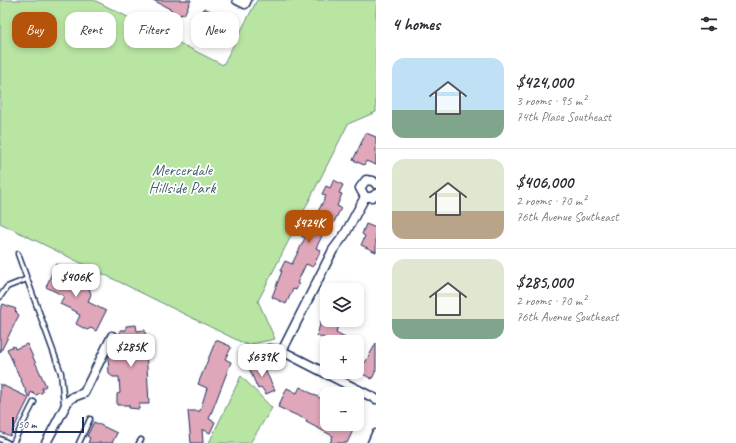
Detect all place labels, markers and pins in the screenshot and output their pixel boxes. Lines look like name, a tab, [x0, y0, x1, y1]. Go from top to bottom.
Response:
pin: $424K	[281, 210, 337, 244]
pin: $406K	[48, 264, 104, 298]
pin: $285K	[103, 334, 159, 368]
pin: $639K	[234, 344, 290, 378]

